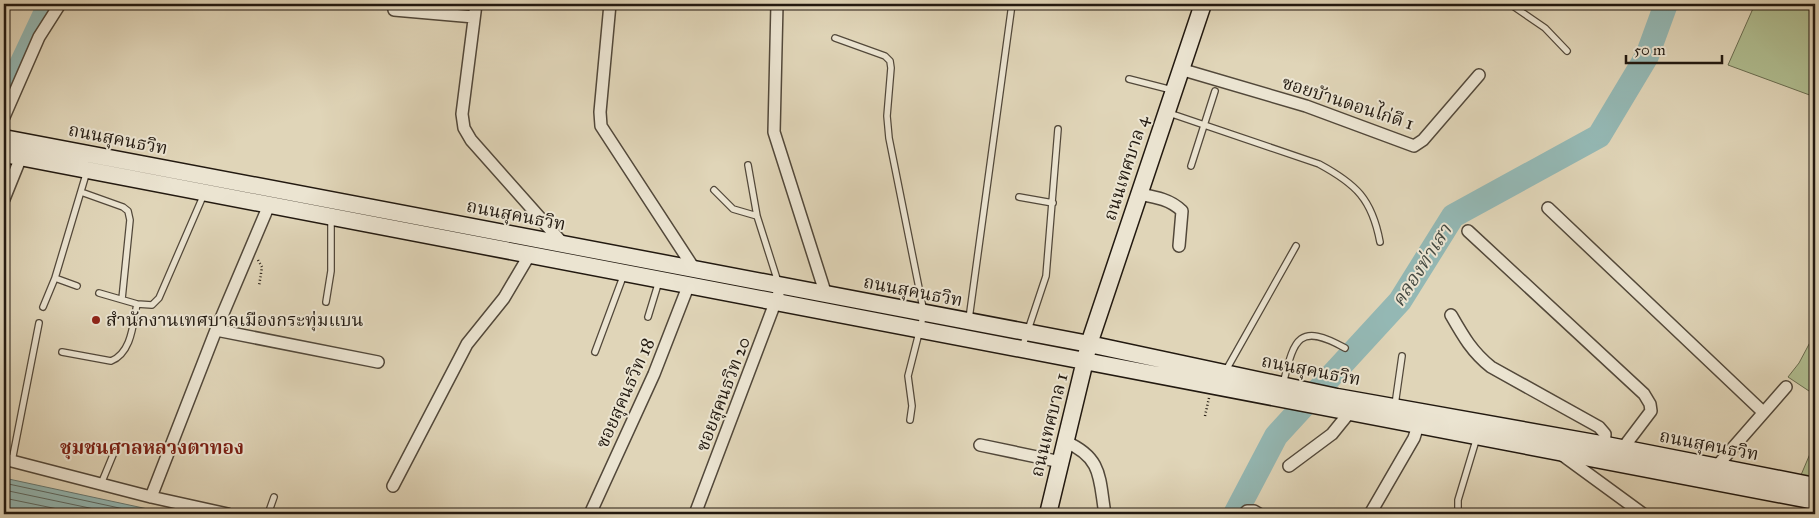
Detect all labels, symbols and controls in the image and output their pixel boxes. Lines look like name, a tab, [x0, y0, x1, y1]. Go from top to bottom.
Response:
scale bar	[1626, 32, 1723, 64]
text: 50 m	[1634, 41, 1666, 59]
street label: ซอยบัานดอนไก่ดี 1	[1279, 70, 1417, 135]
street label: ถนนเทศบาล 4	[1099, 112, 1154, 223]
street label: ถนนสุคนธวิท	[66, 119, 169, 160]
street label: ถนนสุคนธวิท	[464, 195, 567, 236]
water label: คลองท่าเสา	[1386, 219, 1457, 311]
street label: ถนนสุคนธวิท	[861, 271, 964, 312]
place label: สำนักงานเทศบาลเมืองกระทุ่มแบน	[106, 309, 363, 332]
marker: สำนักงานเทศบาลเมืองกระทุ่มแบน	[90, 314, 102, 326]
street label: ซอยสุคนธวิท 18	[591, 334, 660, 452]
street label: ซอยสุคนธวิท 20	[691, 334, 756, 455]
street label: ถนนสุคนธวิท	[1259, 350, 1362, 391]
street label: ถนนเทศบาล 1	[1025, 371, 1073, 479]
street label: ถนนสุคนธวิท	[1657, 425, 1760, 466]
district label: ชุมชนศาลหลวงตาทอง	[60, 436, 244, 460]

